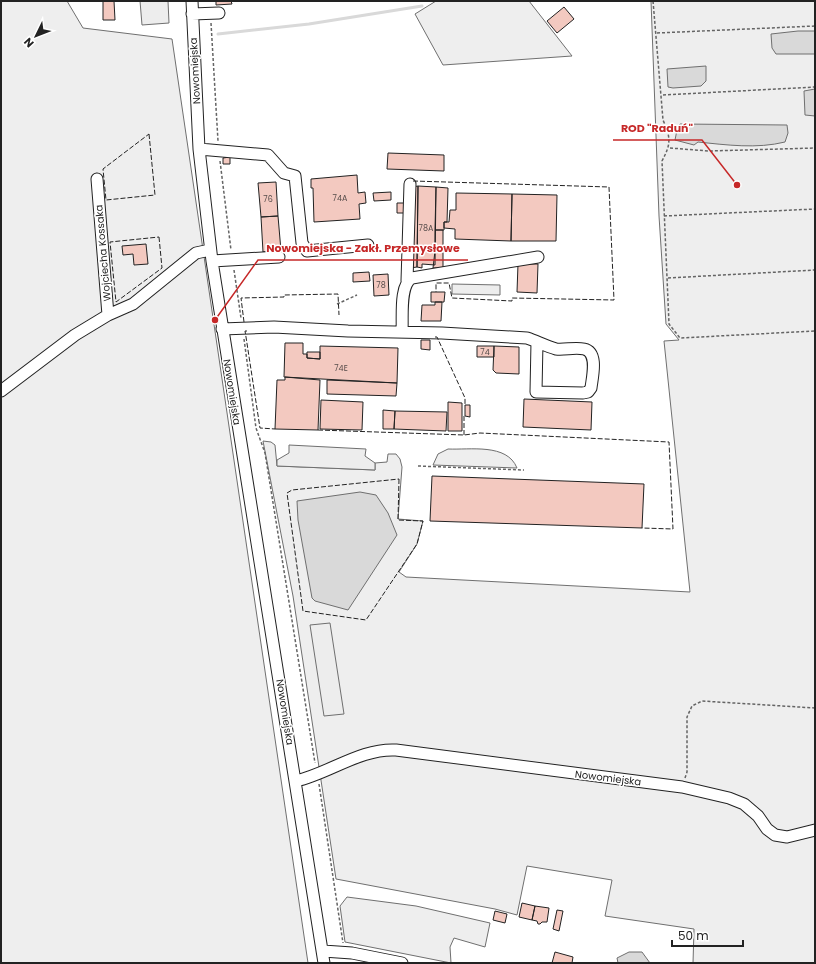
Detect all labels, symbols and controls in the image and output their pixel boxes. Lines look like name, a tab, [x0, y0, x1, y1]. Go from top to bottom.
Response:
north arrow	[16, 16, 56, 56]
text: N	[20, 34, 37, 51]
street label: Nowomiejska	[186, 37, 204, 105]
callout: ROD "Raduń"	[613, 117, 702, 140]
text: ROD "Raduń"	[621, 120, 694, 136]
house number: 74A	[333, 193, 348, 204]
house number: 76	[263, 194, 273, 205]
street label: Wojciecha Kossaka	[91, 204, 115, 302]
house number: 78A	[419, 223, 434, 234]
callout: Nowomiejska - Zakł. Przemysłowe	[258, 237, 468, 260]
text: Nowomiejska - Zakł. Przemysłowe	[266, 240, 460, 256]
house number: 78	[376, 280, 386, 291]
house number: 74	[480, 347, 490, 358]
street label: Nowomiejska	[219, 358, 245, 426]
house number: 74E	[334, 363, 348, 374]
street label: Nowomiejska	[272, 678, 298, 746]
street label: Nowomiejska	[574, 766, 642, 790]
scale bar	[672, 922, 743, 948]
text: 50 m	[678, 927, 709, 944]

